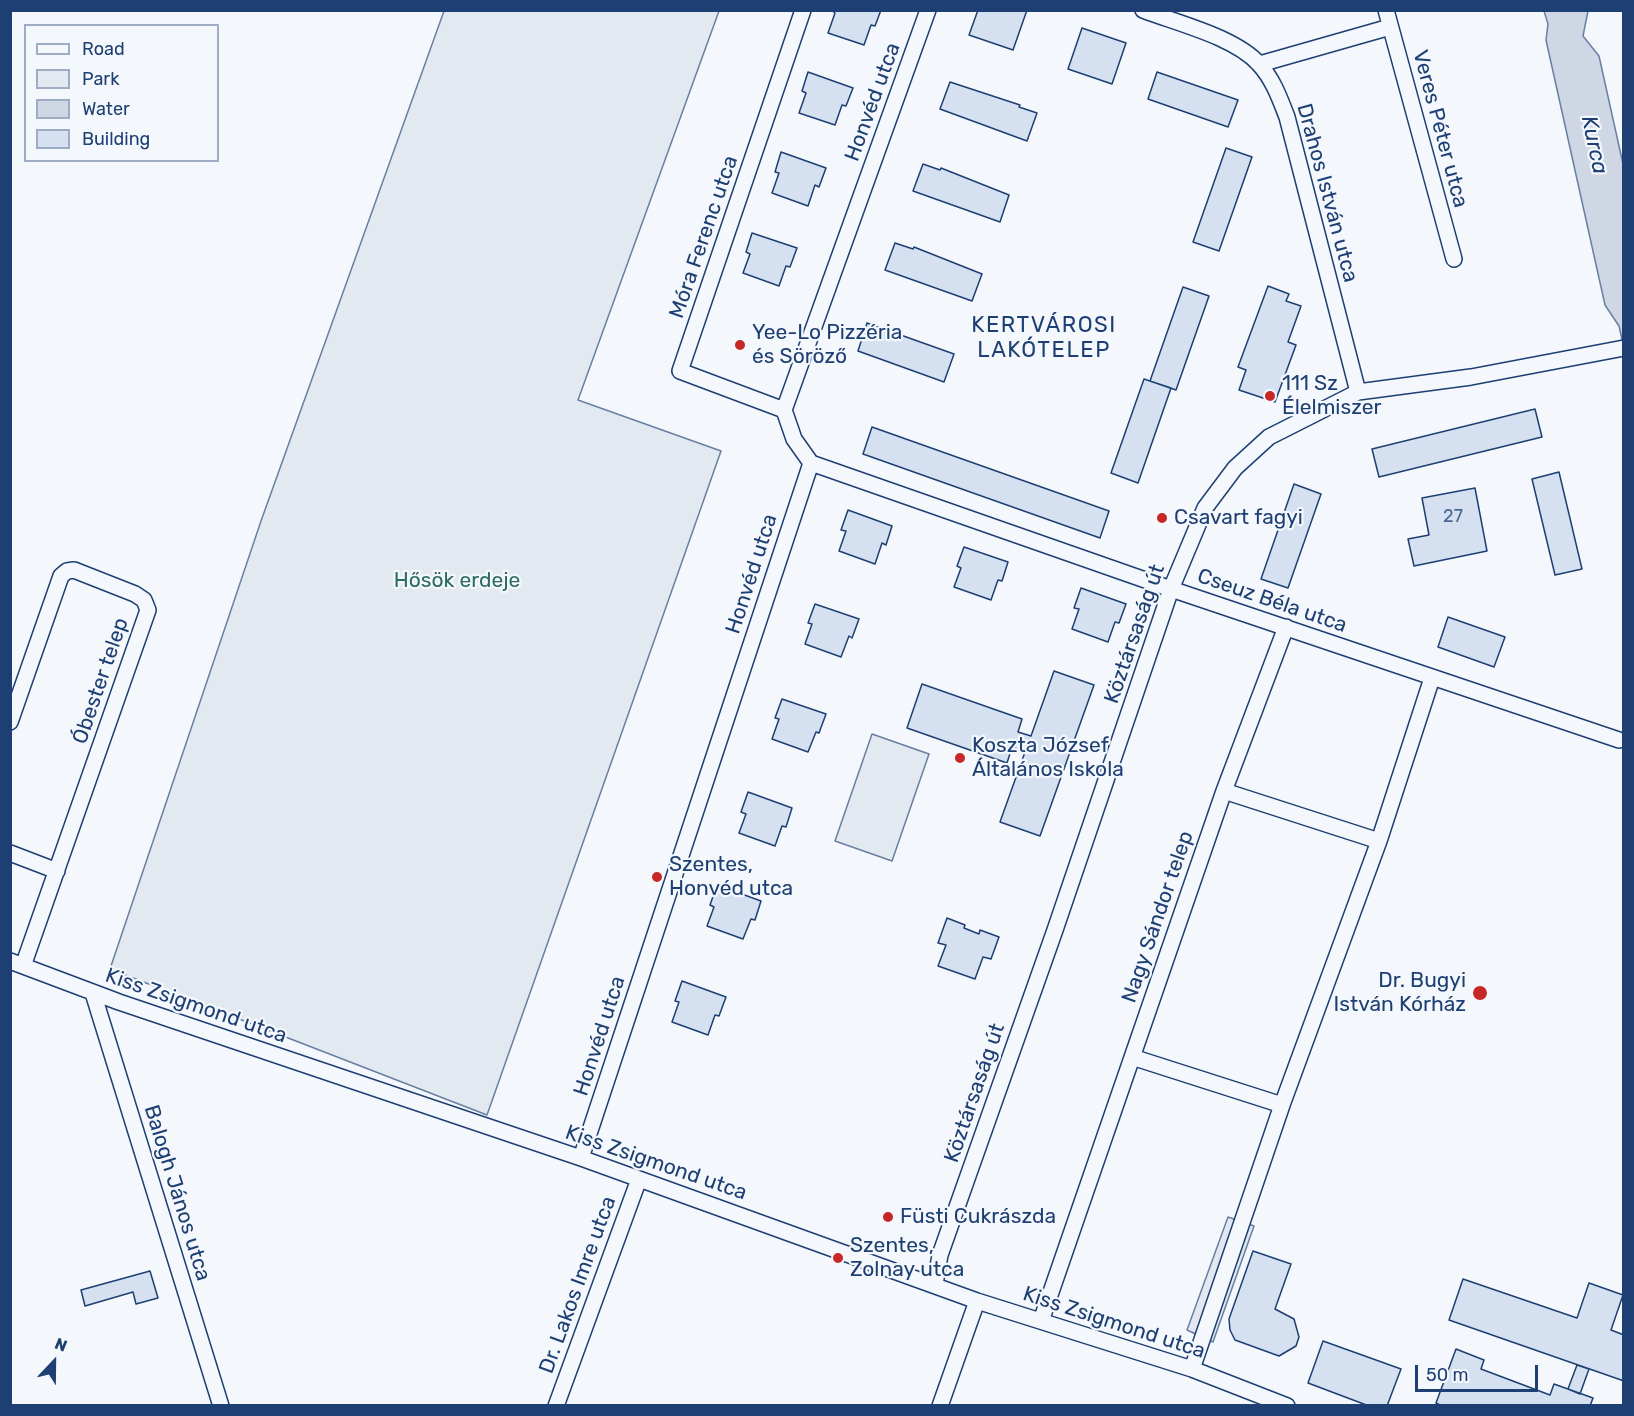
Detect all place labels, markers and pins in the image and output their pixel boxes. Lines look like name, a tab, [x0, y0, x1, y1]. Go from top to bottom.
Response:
place label: Yee-Lo Pizzéria és Söröző	[752, 320, 902, 370]
marker: Yee-Lo Pizzéria és Söröző	[733, 338, 747, 352]
place label: 111 Sz Élelmiszer	[1282, 371, 1381, 421]
marker: 111 Sz Élelmiszer	[1263, 389, 1277, 403]
place label: Csavart fagyi	[1174, 505, 1303, 531]
marker: Csavart fagyi	[1155, 511, 1169, 525]
place label: Koszta József Általános Iskola	[972, 733, 1124, 783]
marker: Koszta József Általános Iskola	[953, 751, 967, 765]
place label: Szentes, Honvéd utca	[669, 852, 793, 902]
marker: Szentes, Honvéd utca	[650, 870, 664, 884]
place label: Dr. Bugyi István Kórház	[1334, 968, 1466, 1018]
marker: Dr. Bugyi István Kórház	[1471, 984, 1489, 1002]
place label: Füsti Cukrászda	[900, 1204, 1056, 1230]
marker: Füsti Cukrászda	[881, 1210, 895, 1224]
place label: Szentes, Zolnay utca	[850, 1233, 964, 1283]
marker: Szentes, Zolnay utca	[831, 1251, 845, 1265]

